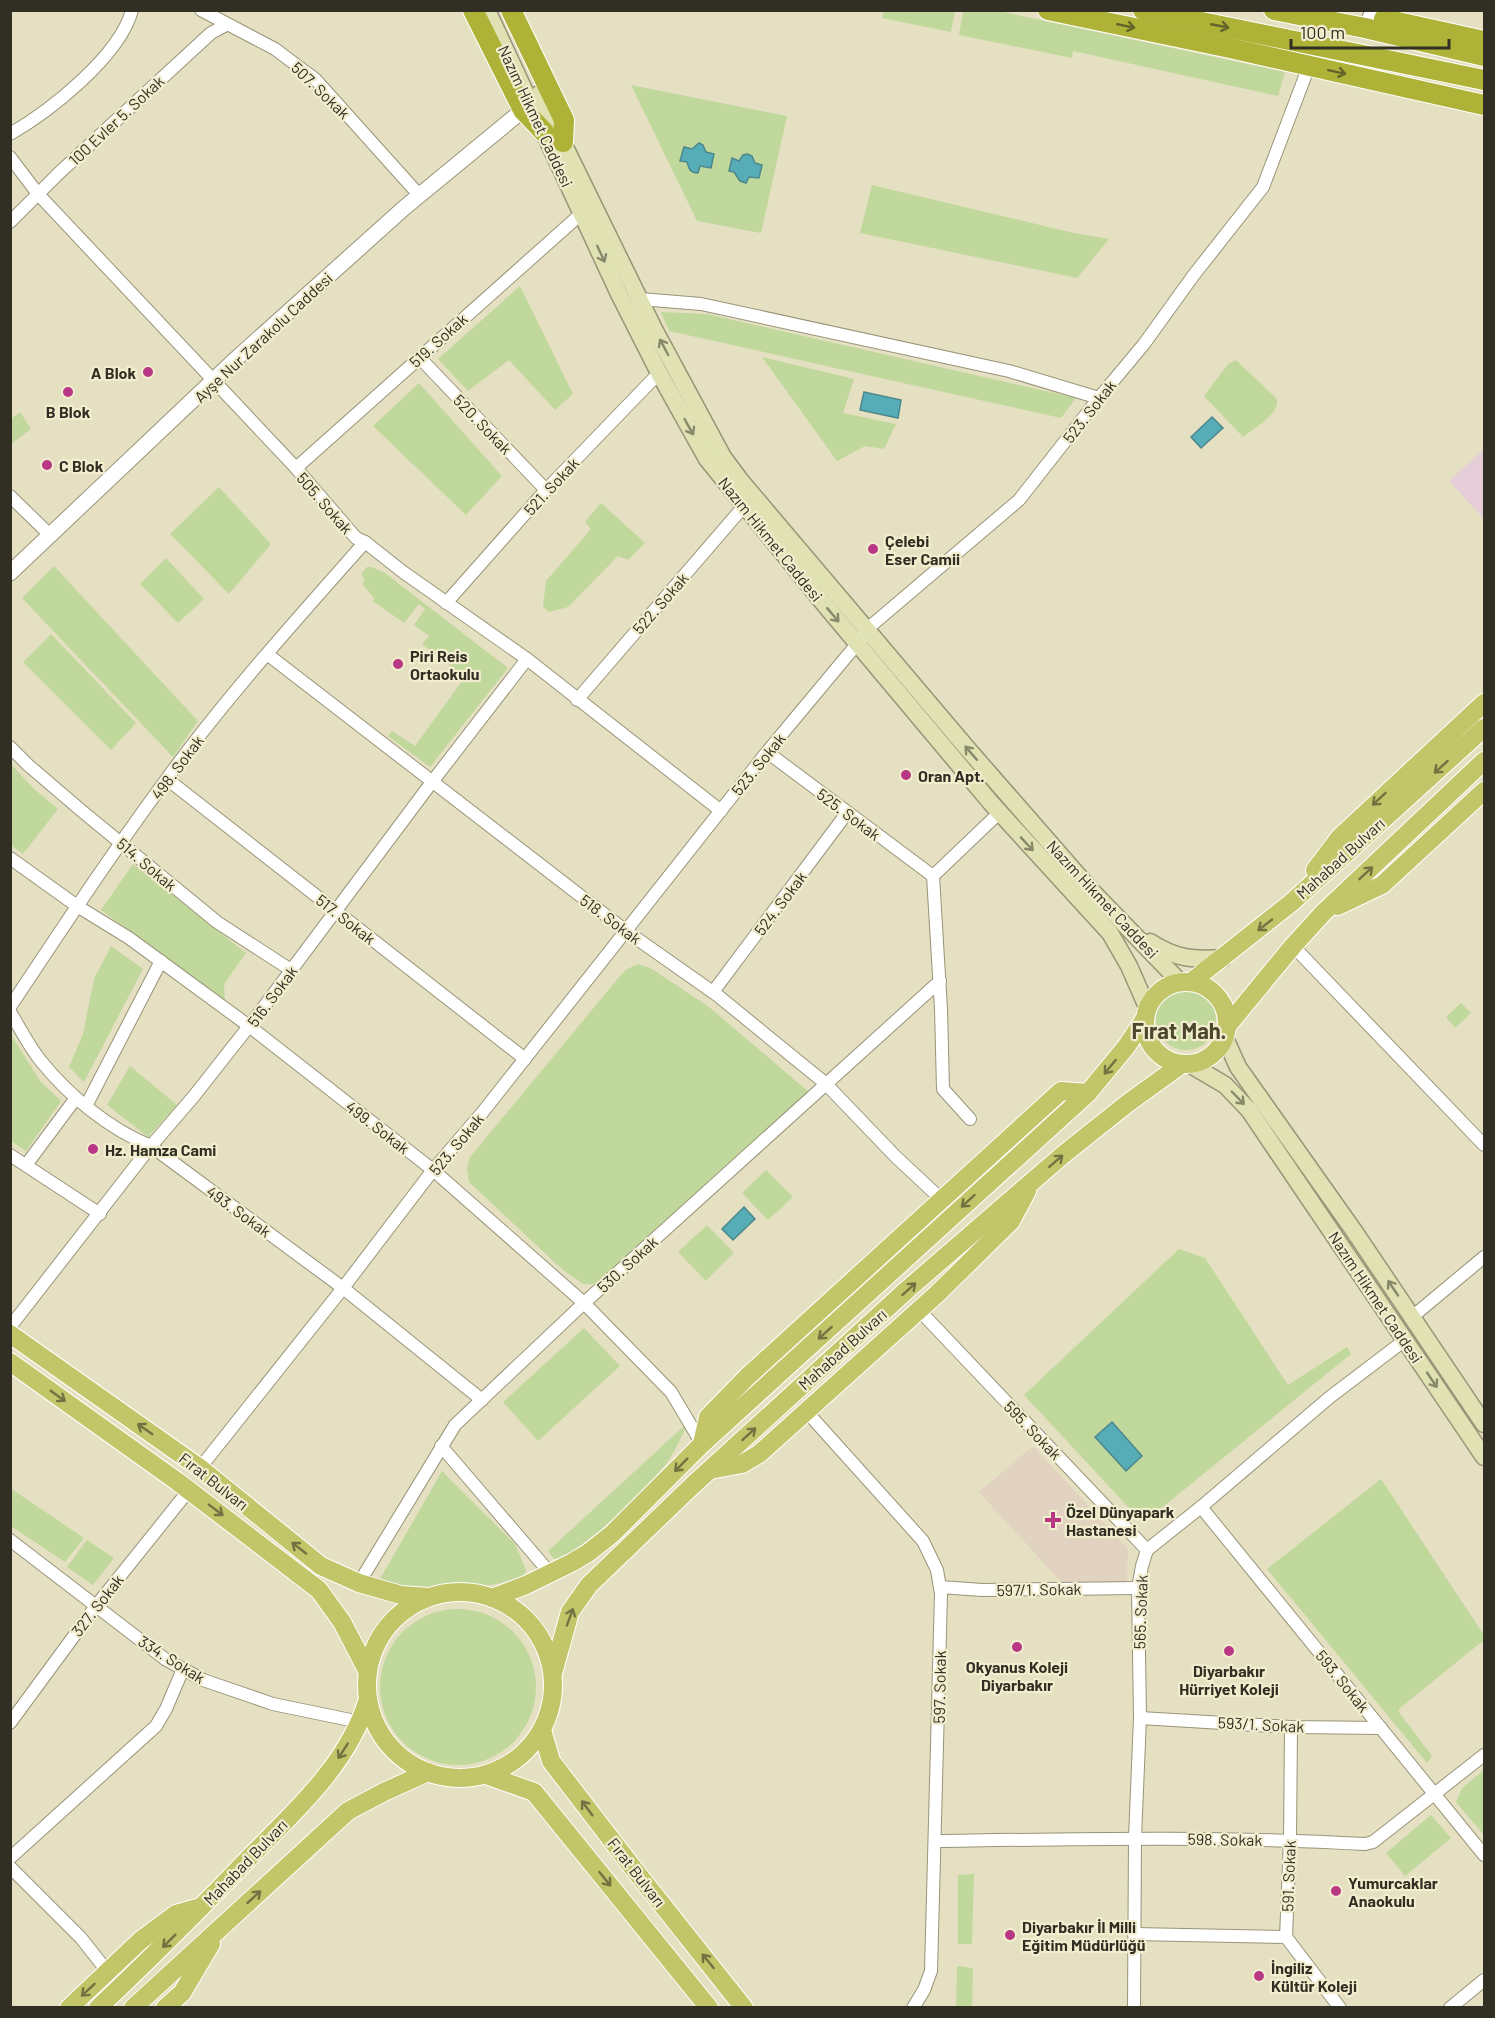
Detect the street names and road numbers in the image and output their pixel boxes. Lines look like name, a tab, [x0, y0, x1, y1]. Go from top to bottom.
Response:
street label: Nazım Hikmet Caddesi	[495, 42, 577, 190]
street label: 507. Sokak	[288, 58, 354, 122]
street label: 100 Evler 5. Sokak	[64, 71, 168, 169]
street label: Ayşe Nur Zarakolu Caddesi	[190, 268, 336, 406]
street label: 519. Sokak	[405, 309, 471, 371]
street label: 523. Sokak	[1059, 376, 1119, 446]
street label: 520. Sokak	[450, 390, 516, 458]
street label: 521. Sokak	[520, 453, 582, 519]
street label: 505. Sokak	[293, 468, 357, 538]
street label: Nazım Hikmet Caddesi	[715, 473, 827, 605]
street label: 522. Sokak	[628, 568, 692, 638]
street label: 523. Sokak	[727, 729, 789, 799]
street label: 498. Sokak	[147, 731, 207, 803]
street label: 525. Sokak	[813, 784, 885, 844]
street label: Mahabad Bulvarı	[1292, 813, 1388, 903]
street label: 514. Sokak	[113, 834, 181, 894]
street label: Nazım Hikmet Caddesi	[1043, 836, 1163, 962]
street label: 524. Sokak	[750, 867, 810, 939]
street label: 517. Sokak	[313, 890, 379, 948]
street label: 518. Sokak	[577, 890, 645, 948]
street label: 516. Sokak	[243, 962, 301, 1030]
street label: 499. Sokak	[342, 1096, 414, 1158]
street label: 523. Sokak	[425, 1109, 487, 1179]
street label: 493. Sokak	[203, 1181, 275, 1241]
street label: Nazım Hikmet Caddesi	[1325, 1228, 1427, 1366]
street label: 530. Sokak	[593, 1232, 661, 1296]
street label: Mahabad Bulvarı	[794, 1304, 890, 1394]
street label: 595. Sokak	[1000, 1397, 1066, 1463]
street label: Fırat Bulvarı	[176, 1448, 252, 1514]
street label: 327. Sokak	[67, 1570, 127, 1640]
street label: 565. Sokak	[1129, 1574, 1151, 1650]
street label: 597/1. Sokak	[996, 1579, 1082, 1599]
street label: 334. Sokak	[135, 1631, 209, 1687]
street label: 593. Sokak	[1312, 1646, 1374, 1716]
street label: 597. Sokak	[929, 1650, 949, 1724]
street label: 593/1. Sokak	[1217, 1712, 1305, 1736]
street label: Mahabad Bulvarı	[199, 1815, 291, 1909]
street label: 598. Sokak	[1187, 1829, 1263, 1849]
street label: Fırat Bulvarı	[604, 1834, 670, 1910]
street label: 591. Sokak	[1277, 1840, 1299, 1912]

